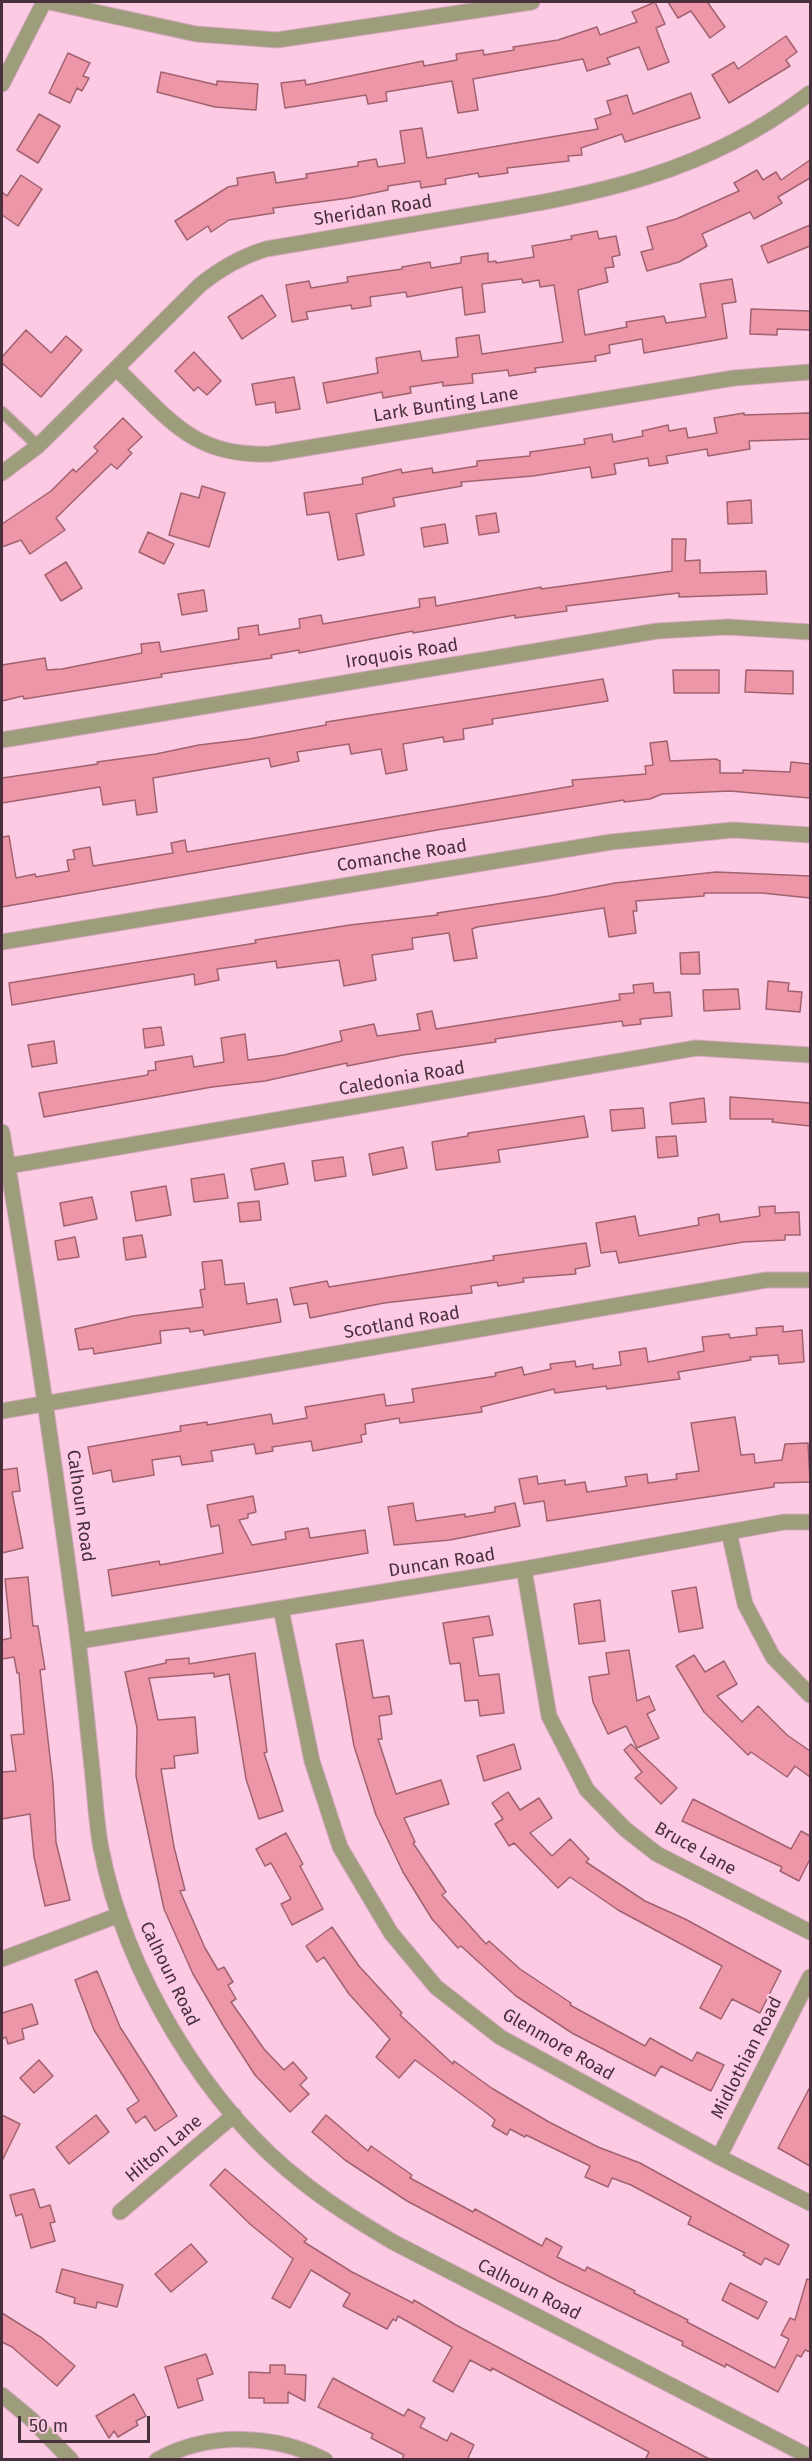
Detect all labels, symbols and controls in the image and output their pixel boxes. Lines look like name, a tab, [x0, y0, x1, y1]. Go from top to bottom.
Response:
street label: Sheridan Road	[312, 191, 434, 231]
street label: Lark Bunting Lane	[372, 383, 520, 427]
street label: Iroquois Road	[344, 634, 460, 674]
street label: Comanche Road	[335, 835, 469, 877]
street label: Caledonia Road	[337, 1057, 467, 1101]
street label: Scotland Road	[342, 1302, 462, 1344]
street label: Calhoun Road	[61, 1448, 99, 1564]
street label: Duncan Road	[387, 1544, 497, 1582]
street label: Bruce Lane	[650, 1818, 740, 1880]
street label: Calhoun Road	[134, 1918, 204, 2030]
street label: Midlothian Road	[707, 1993, 787, 2123]
street label: Glenmore Road	[498, 2004, 618, 2086]
street label: Hilton Lane	[121, 2111, 207, 2187]
street label: Calhoun Road	[474, 2255, 584, 2325]
scale bar	[21, 2404, 153, 2442]
text: 50 m	[29, 2415, 68, 2437]

